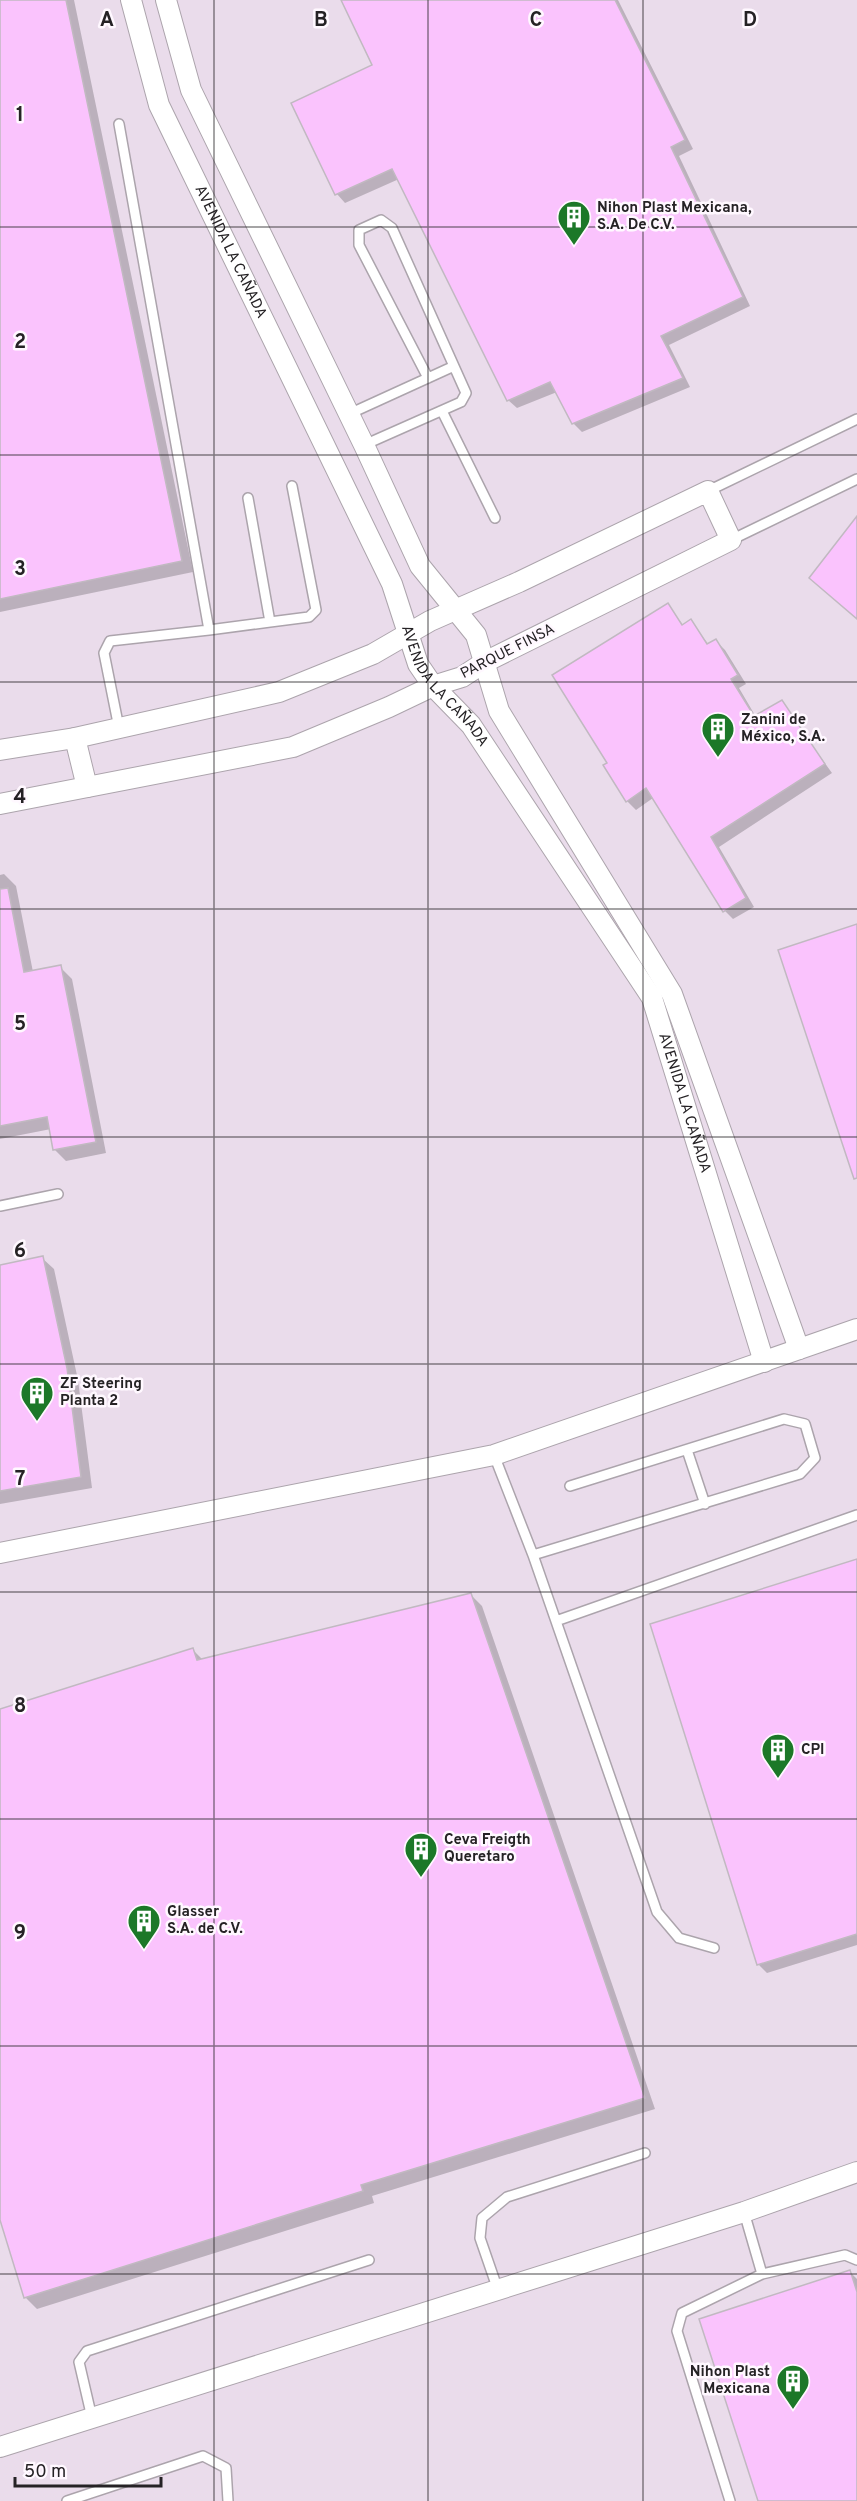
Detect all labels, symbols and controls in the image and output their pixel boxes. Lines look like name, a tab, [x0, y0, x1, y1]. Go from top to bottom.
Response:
text: A	[100, 8, 114, 34]
text: B	[314, 8, 328, 34]
text: C	[530, 8, 542, 34]
text: D	[743, 8, 757, 34]
text: 1	[16, 103, 24, 129]
street label: AVENIDA LA CAÑADA	[190, 182, 271, 322]
building icon: Nihon Plast Mexicana, S.A. De C.V.	[556, 199, 592, 246]
place label: Nihon Plast Mexicana, S.A. De C.V.	[597, 199, 752, 235]
text: 2	[14, 330, 26, 356]
text: 3	[14, 557, 26, 583]
street label: PARQUE FINSA	[458, 620, 558, 684]
street label: AVENIDA LA CAÑADA	[397, 623, 492, 751]
building icon: Zanini de México, S.A.	[700, 711, 736, 758]
place label: Zanini de México, S.A.	[741, 711, 826, 747]
text: 4	[14, 785, 26, 811]
text: 5	[14, 1012, 26, 1038]
street label: AVENIDA LA CAÑADA	[654, 1031, 715, 1175]
text: 6	[14, 1239, 26, 1265]
building icon: ZF Steering Planta 2	[19, 1375, 55, 1422]
place label: ZF Steering Planta 2	[60, 1375, 142, 1411]
text: 7	[15, 1467, 25, 1493]
text: 8	[14, 1694, 26, 1720]
building icon: CPI	[760, 1732, 796, 1779]
place label: CPI	[801, 1741, 824, 1760]
building icon: Ceva Freigth Queretaro	[403, 1831, 439, 1878]
place label: Ceva Freigth Queretaro	[444, 1831, 531, 1867]
building icon: Glasser S.A. de C.V.	[126, 1903, 162, 1950]
place label: Glasser S.A. de C.V.	[167, 1903, 243, 1939]
text: 9	[14, 1921, 26, 1947]
place label: Nihon Plast Mexicana	[690, 2363, 770, 2399]
building icon: Nihon Plast Mexicana	[775, 2363, 811, 2410]
scale bar	[15, 2450, 160, 2488]
text: 50 m	[24, 2461, 66, 2484]

